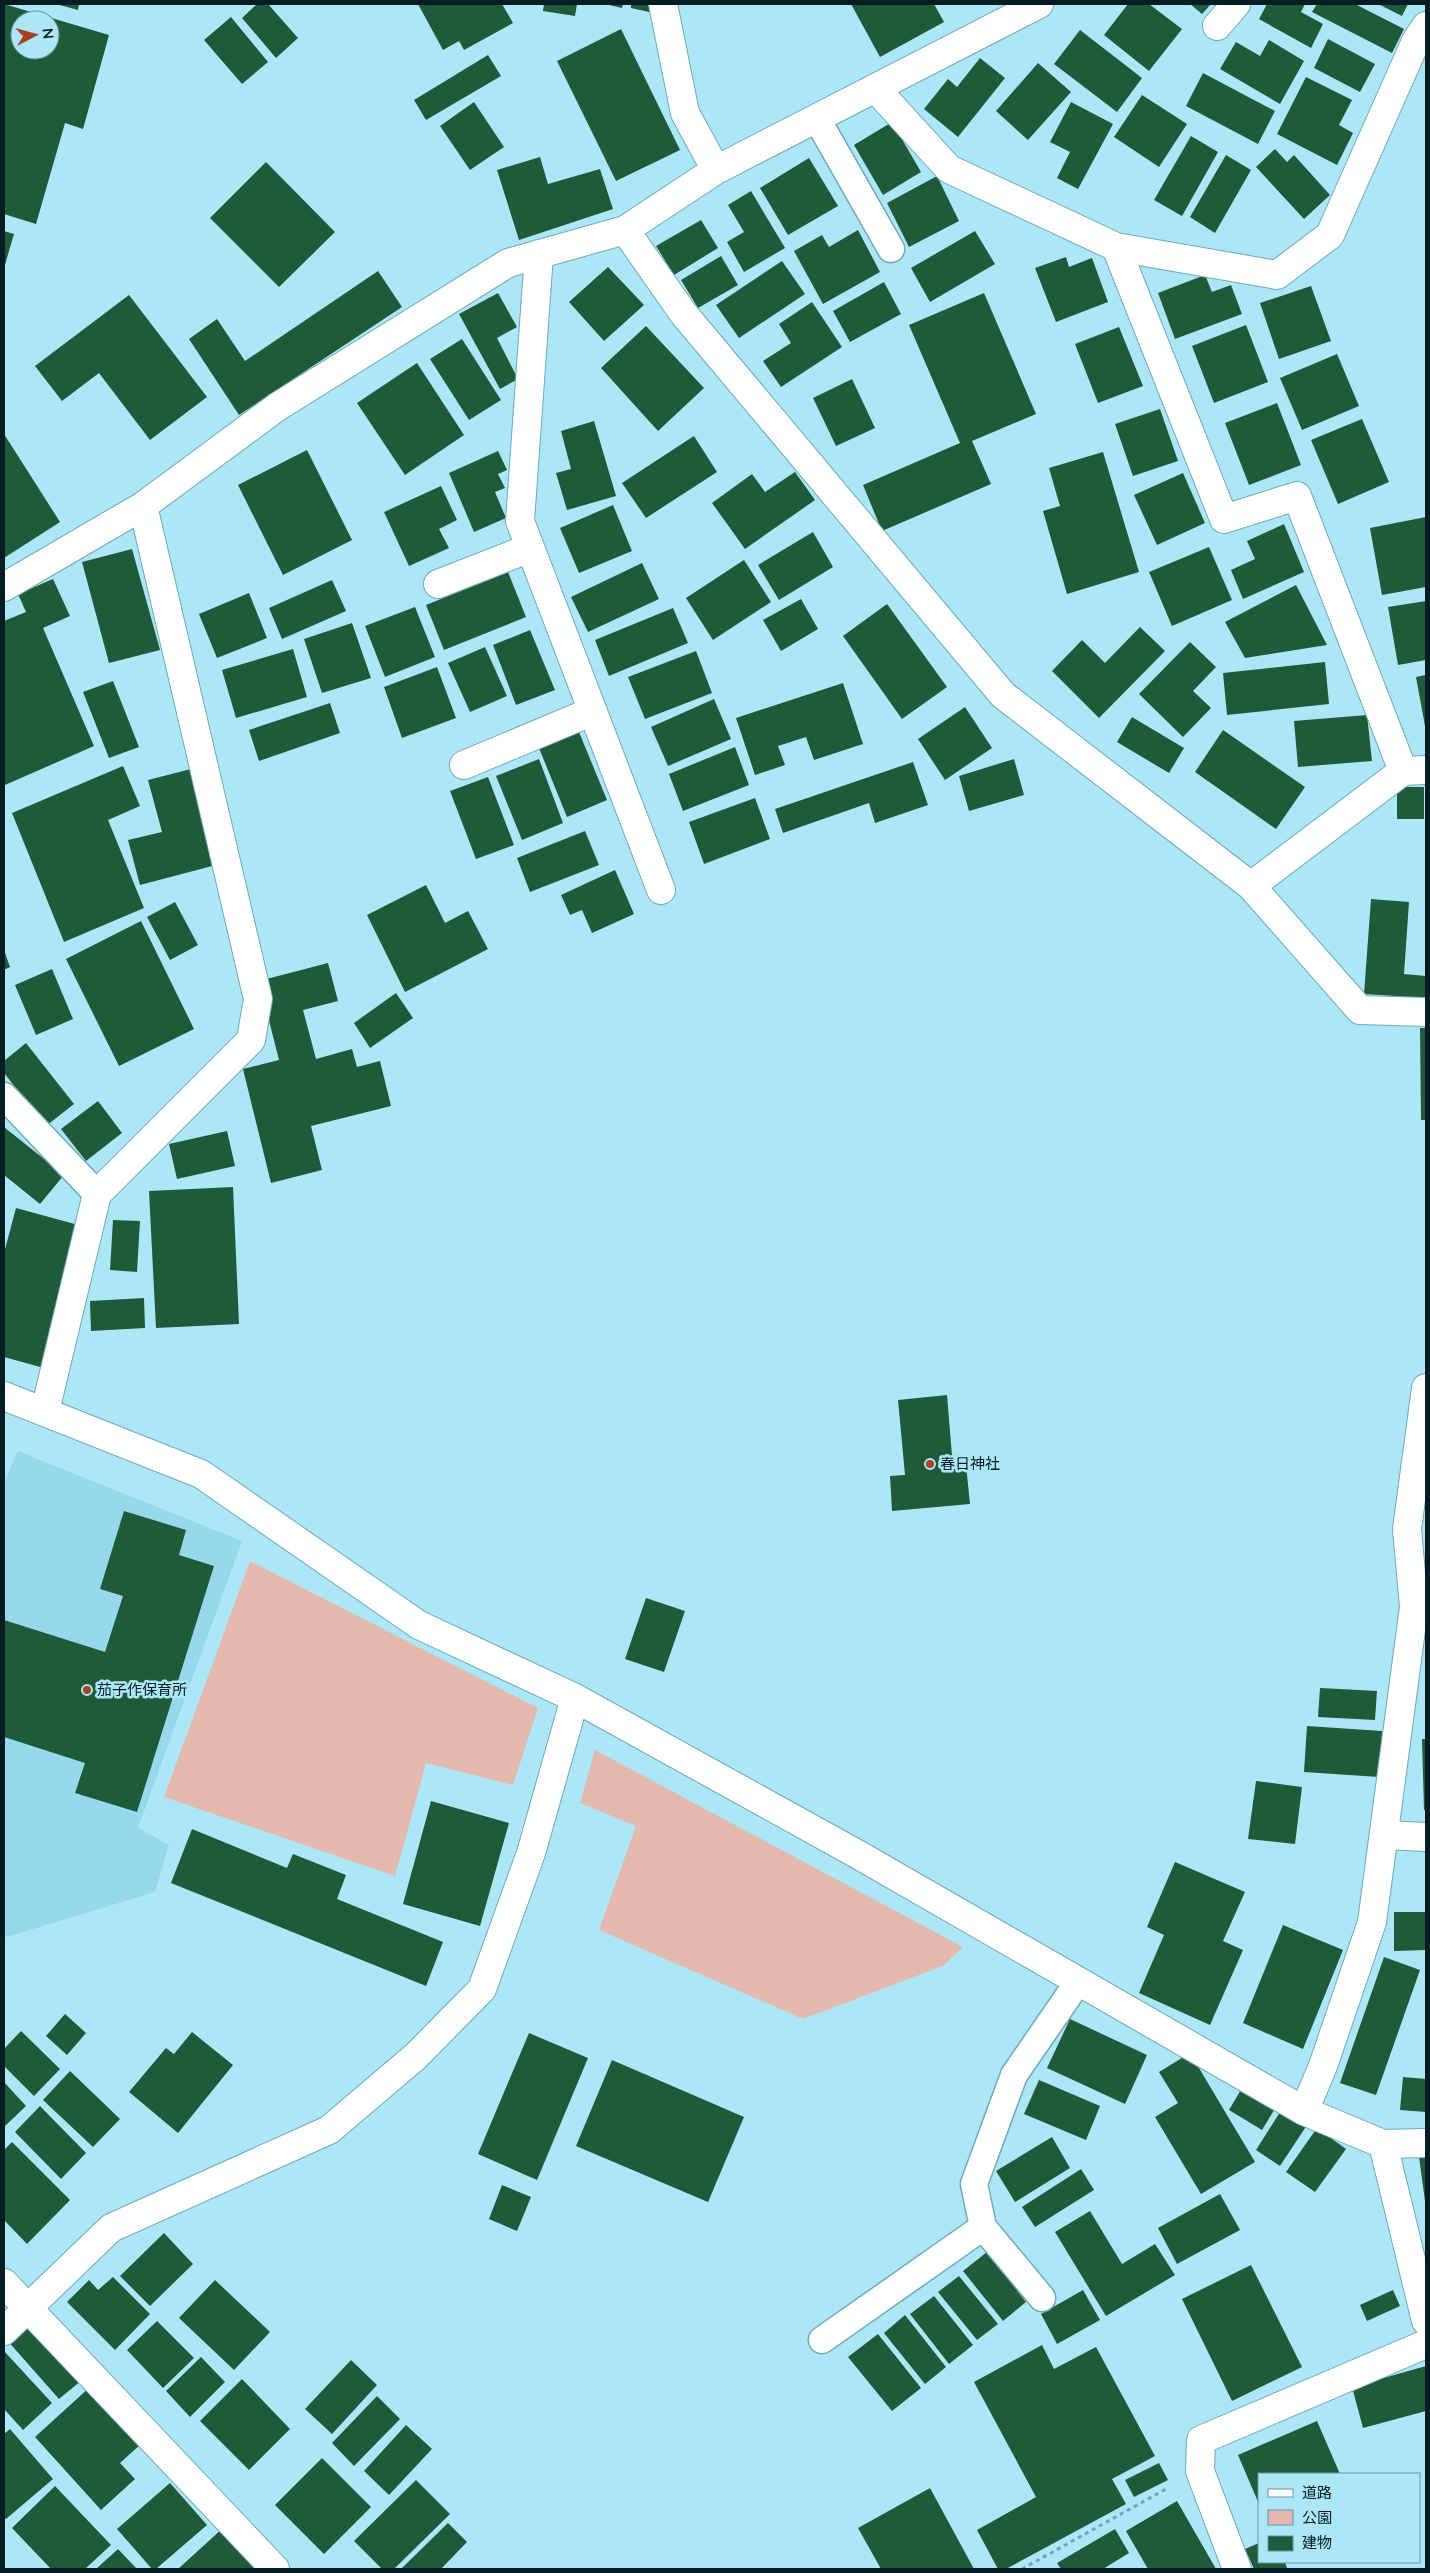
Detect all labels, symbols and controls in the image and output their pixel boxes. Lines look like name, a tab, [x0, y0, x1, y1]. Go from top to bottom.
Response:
north arrow	[10, 10, 60, 60]
text: N	[39, 27, 57, 40]
place label: 春日神社	[940, 1454, 1000, 1472]
marker: 春日神社	[924, 1458, 936, 1470]
place label: 茄子作保育所	[97, 1680, 187, 1698]
marker: 茄子作保育所	[81, 1684, 93, 1696]
legend	[1258, 2473, 1420, 2563]
text: 道路	[1302, 2483, 1332, 2501]
text: 公園	[1302, 2508, 1332, 2526]
text: 建物	[1302, 2533, 1332, 2551]

